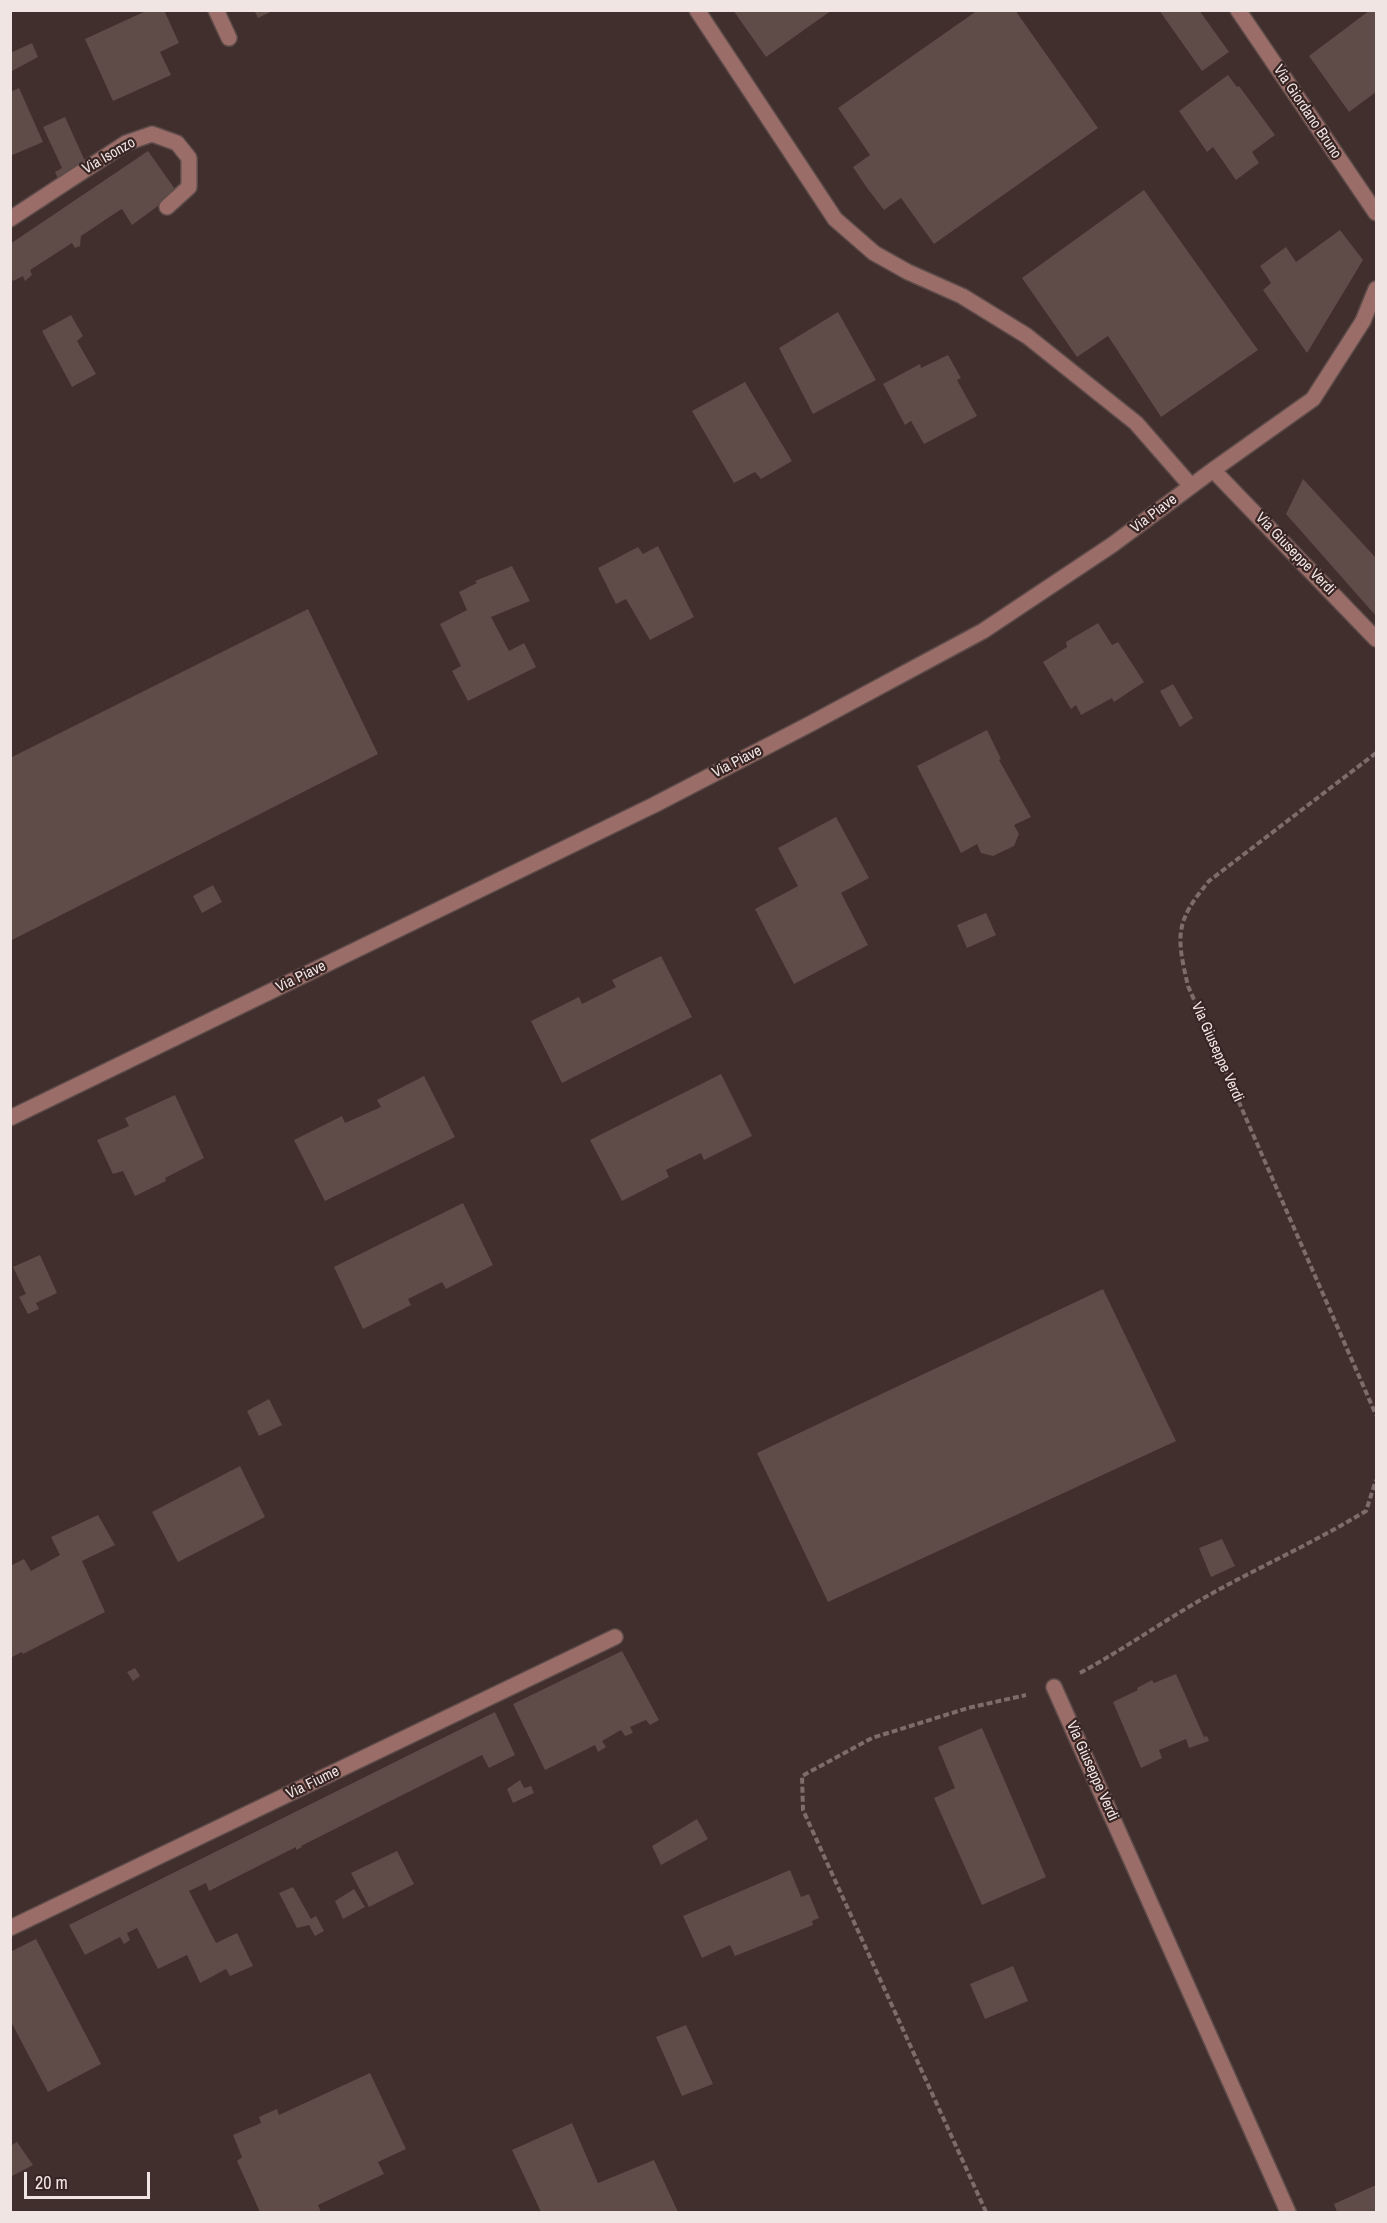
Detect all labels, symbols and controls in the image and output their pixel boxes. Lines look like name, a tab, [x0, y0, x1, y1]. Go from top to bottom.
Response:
street label: Via Giordano Bruno	[1269, 62, 1345, 162]
street label: Via Isonzo	[79, 134, 139, 178]
street label: Via Piave	[1127, 491, 1181, 537]
street label: Via Giuseppe Verdi	[1251, 509, 1339, 599]
street label: Via Piave	[709, 742, 765, 782]
street label: Via Piave	[273, 957, 329, 997]
street label: Via Giuseppe Verdi	[1187, 999, 1247, 1105]
street label: Via Giuseppe Verdi	[1062, 1718, 1122, 1824]
street label: Via Fiume	[284, 1763, 342, 1803]
scale bar	[27, 2160, 153, 2198]
text: 20 m	[35, 2170, 68, 2195]

